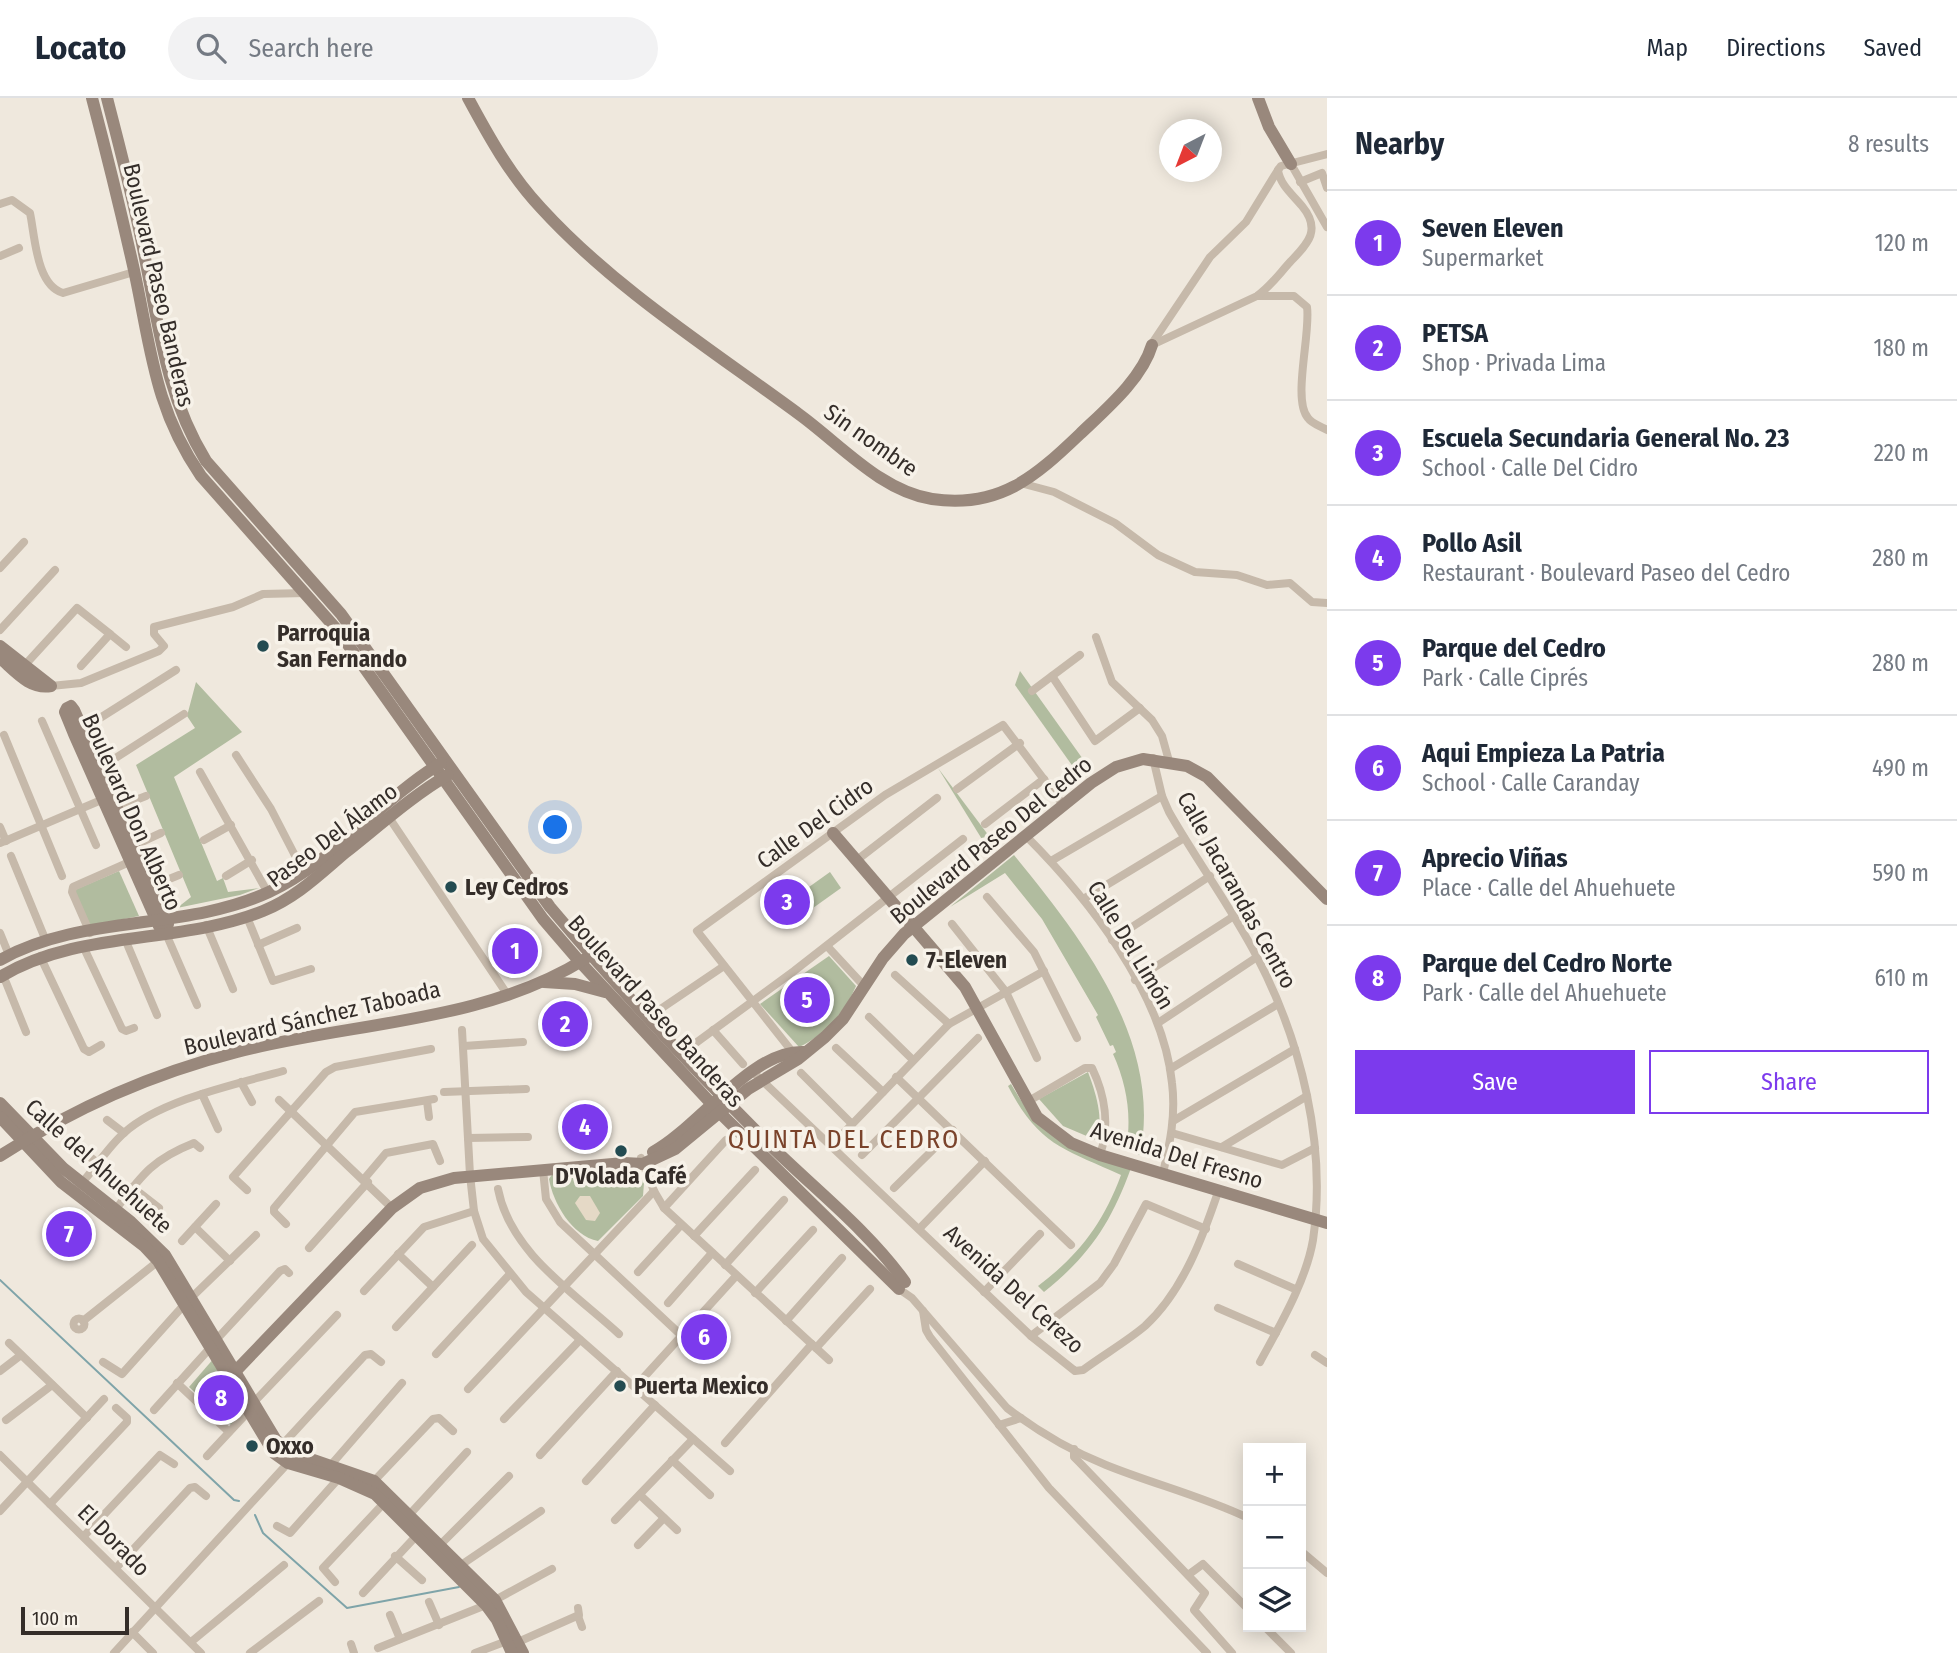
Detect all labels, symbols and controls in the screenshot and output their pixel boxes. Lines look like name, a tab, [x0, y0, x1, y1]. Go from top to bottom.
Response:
search box	[168, 17, 658, 80]
text: Locato	[35, 28, 126, 68]
icon: search	[192, 29, 230, 67]
text: Search here	[248, 33, 374, 64]
text: Map	[1647, 34, 1688, 62]
text: Directions	[1726, 34, 1825, 62]
text: Saved	[1863, 34, 1922, 62]
north arrow	[1159, 119, 1222, 182]
text: Nearby	[1355, 126, 1444, 162]
text: 8 results	[1848, 130, 1929, 158]
street label: Boulevard Paseo Banderas	[117, 161, 201, 410]
text: Seven Eleven	[1422, 213, 1564, 244]
text: 1	[1373, 229, 1383, 257]
text: 120 m	[1875, 229, 1929, 257]
text: Supermarket	[1422, 244, 1543, 272]
text: PETSA	[1422, 318, 1488, 349]
text: 2	[1373, 334, 1383, 362]
text: 180 m	[1873, 334, 1929, 362]
text: Shop · Privada Lima	[1422, 349, 1606, 377]
street label: Sin nombre	[819, 398, 923, 482]
text: Escuela Secundaria General No. 23	[1422, 423, 1789, 454]
text: 3	[1373, 439, 1383, 467]
text: 220 m	[1874, 439, 1929, 467]
text: School · Calle Del Cidro	[1422, 454, 1638, 482]
text: Pollo Asil	[1422, 528, 1522, 559]
text: 4	[1372, 544, 1384, 572]
text: 280 m	[1872, 544, 1929, 572]
text: Restaurant · Boulevard Paseo del Cedro	[1422, 559, 1790, 587]
place label: Parroquia San Fernando	[277, 619, 407, 673]
text: Parque del Cedro	[1422, 633, 1606, 664]
marker: Parroquia San Fernando	[255, 638, 271, 654]
text: 5	[1372, 649, 1384, 677]
text: 280 m	[1872, 649, 1929, 677]
text: Park · Calle Ciprés	[1422, 664, 1588, 692]
street label: Boulevard Don Alberto	[76, 709, 188, 915]
text: Aqui Empieza La Patria	[1422, 738, 1665, 769]
street label: Boulevard Paseo Del Cedro	[884, 750, 1098, 930]
text: 6	[1372, 754, 1384, 782]
text: 490 m	[1872, 754, 1929, 782]
text: School · Calle Caranday	[1422, 769, 1640, 797]
street label: Calle Del Cidro	[751, 771, 879, 875]
street label: Paseo Del Álamo	[261, 776, 403, 893]
street label: Calle Jacarandas Centro	[1171, 787, 1303, 993]
your location	[538, 810, 572, 844]
text: Aprecio Viñas	[1422, 843, 1568, 874]
text: 7	[1373, 859, 1383, 887]
text: 590 m	[1873, 859, 1929, 887]
place label: Ley Cedros	[465, 873, 568, 901]
text: Place · Calle del Ahuehuete	[1422, 874, 1676, 902]
street label: Calle Del Limón	[1082, 875, 1180, 1015]
pin: 3	[764, 876, 810, 928]
marker: Ley Cedros	[443, 879, 459, 895]
street label: Boulevard Paseo Banderas	[562, 909, 750, 1113]
pin: 1	[492, 925, 538, 977]
place label: 7-Eleven	[926, 946, 1007, 974]
text: Parque del Cedro Norte	[1422, 948, 1672, 979]
marker: 7-Eleven	[904, 952, 920, 968]
text: 8	[1372, 964, 1384, 992]
text: 610 m	[1875, 964, 1929, 992]
pin: 5	[784, 974, 830, 1026]
street label: Boulevard Sánchez Taboada	[181, 975, 443, 1061]
text: Park · Calle del Ahuehuete	[1422, 979, 1667, 1007]
pin: 2	[542, 998, 588, 1050]
button: Save	[1355, 1050, 1635, 1114]
button: Share	[1649, 1050, 1929, 1114]
street label: Calle del Ahuehuete	[20, 1093, 178, 1239]
pin: 4	[562, 1101, 608, 1153]
street label: Avenida Del Fresno	[1087, 1115, 1267, 1195]
district label: QUINTA DEL CEDRO	[728, 1124, 960, 1155]
marker: D'Volada Café	[613, 1143, 629, 1159]
place label: D'Volada Café	[555, 1162, 687, 1190]
pin: 7	[46, 1208, 92, 1260]
street label: Avenida Del Cerezo	[938, 1219, 1090, 1359]
pin: 6	[681, 1311, 727, 1363]
pin: 8	[198, 1372, 244, 1424]
place label: Puerta Mexico	[634, 1372, 769, 1400]
marker: Puerta Mexico	[612, 1378, 628, 1394]
place label: Oxxo	[266, 1432, 314, 1460]
marker: Oxxo	[244, 1438, 260, 1454]
map controls	[1243, 1443, 1306, 1632]
button: +	[1243, 1443, 1306, 1506]
street label: El Dorado	[72, 1498, 156, 1582]
button: −	[1243, 1506, 1306, 1569]
button: layers	[1243, 1569, 1306, 1632]
scale bar	[21, 1604, 130, 1636]
text: 100 m	[32, 1607, 78, 1630]

